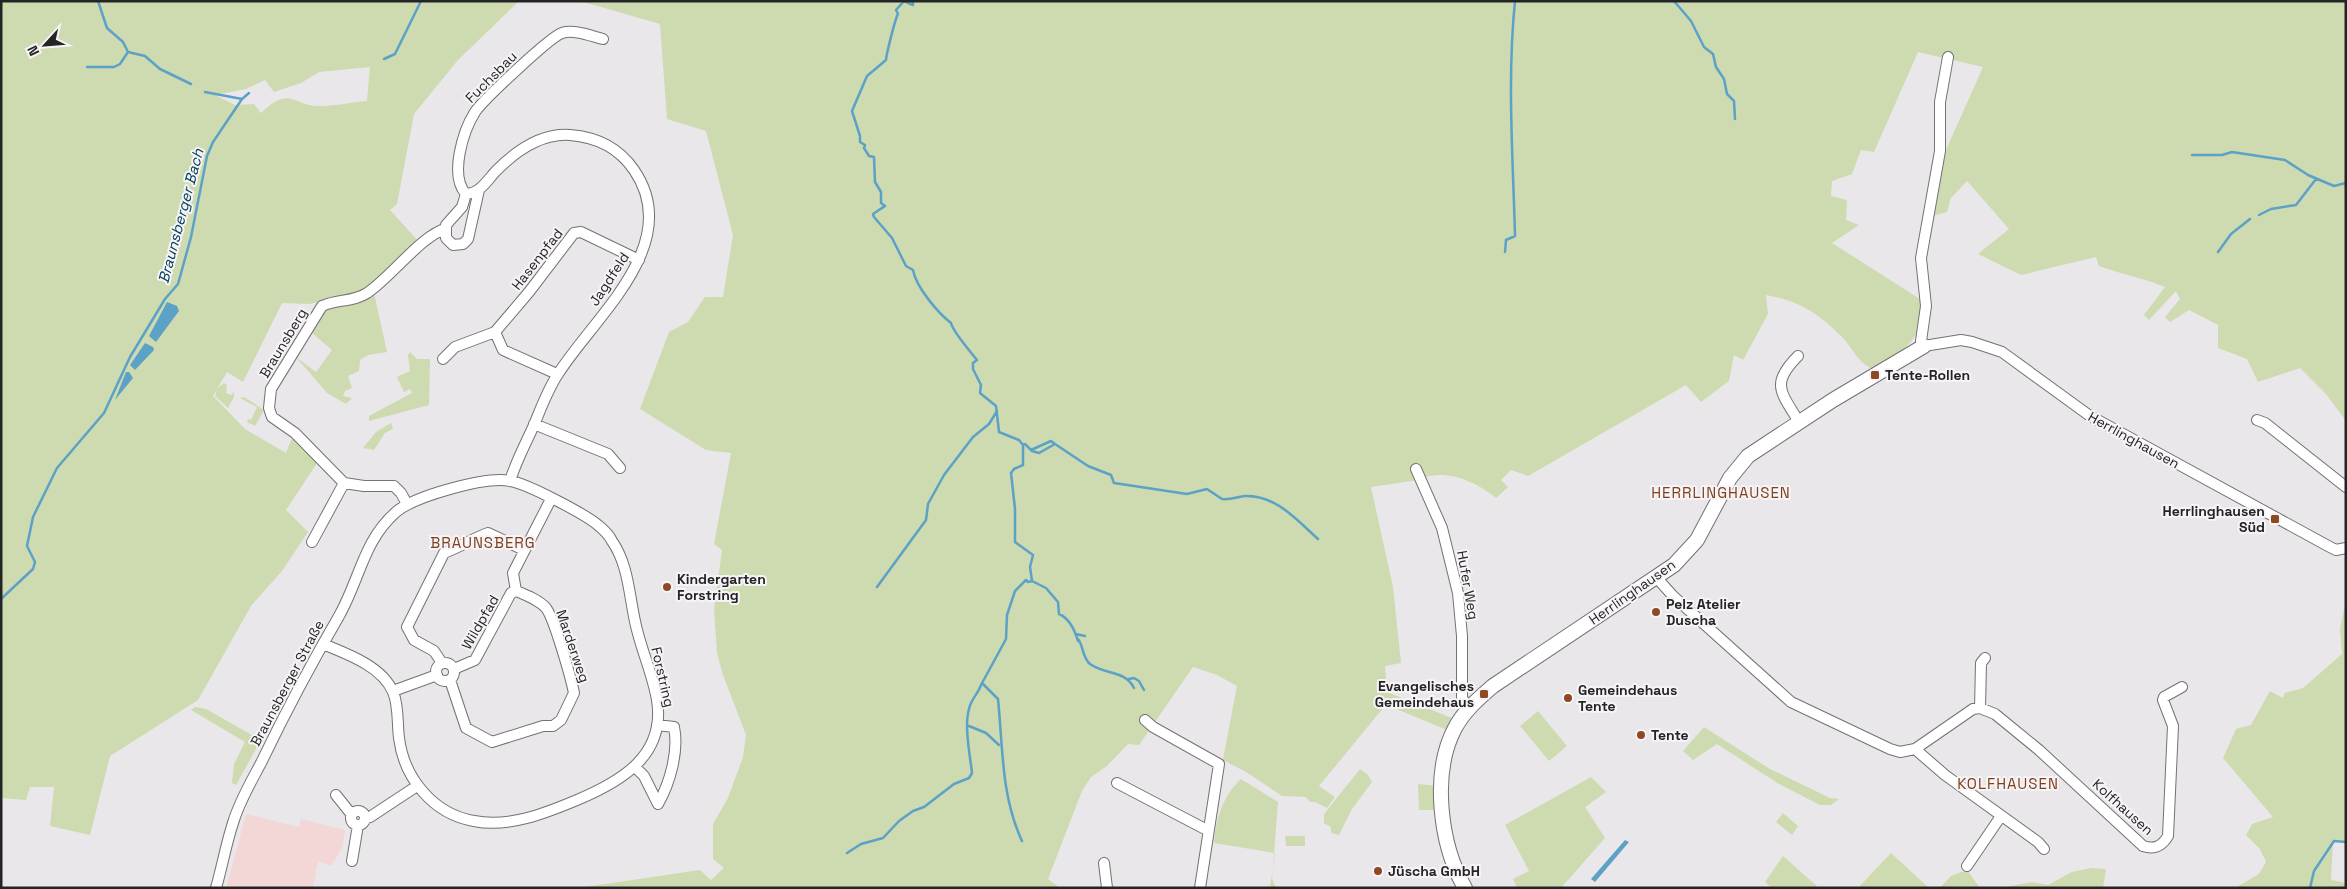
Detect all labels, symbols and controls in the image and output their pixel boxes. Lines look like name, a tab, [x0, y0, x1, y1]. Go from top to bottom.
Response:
north arrow	[20, 20, 70, 70]
text: N	[23, 43, 43, 59]
street label: Fuchsbau	[461, 47, 521, 107]
water label: Braunsberger Bach	[153, 146, 208, 285]
street label: Hasenpfad	[507, 225, 567, 293]
street label: Jagdfeld	[585, 249, 633, 309]
street label: Braunsberg	[255, 305, 311, 381]
place label: Tente-Rollen	[1885, 366, 1970, 384]
marker: Tente-Rollen	[1869, 369, 1881, 381]
street label: Herrlinghausen	[2085, 407, 2183, 473]
district label: HERRLINGHAUSEN	[1651, 483, 1791, 502]
place label: Herrlinghausen Süd	[2162, 502, 2265, 536]
marker: Herrlinghausen Süd	[2269, 513, 2281, 525]
district label: BRAUNSBERG	[430, 533, 536, 552]
street label: Hufer Weg	[1453, 549, 1483, 621]
street label: Herrlinghausen	[1585, 555, 1679, 629]
place label: Kindergarten Forstring	[677, 570, 766, 604]
marker: Kindergarten Forstring	[661, 581, 673, 593]
street label: Wildpfad	[457, 592, 503, 652]
place label: Pelz Atelier Duscha	[1666, 595, 1741, 629]
marker: Pelz Atelier Duscha	[1650, 606, 1662, 618]
street label: Marderweg	[552, 607, 594, 685]
street label: Braunsberger Straße	[246, 617, 328, 749]
street label: Forstring	[647, 645, 679, 709]
place label: Evangelisches Gemeindehaus	[1375, 677, 1474, 711]
place label: Gemeindehaus Tente	[1578, 681, 1677, 715]
marker: Evangelisches Gemeindehaus	[1478, 688, 1490, 700]
marker: Gemeindehaus Tente	[1562, 692, 1574, 704]
place label: Tente	[1651, 726, 1689, 744]
marker: Tente	[1635, 729, 1647, 741]
district label: KOLFHAUSEN	[1957, 774, 2059, 793]
street label: Kolfhausen	[2089, 775, 2157, 839]
place label: Jüscha GmbH	[1388, 862, 1480, 880]
marker: Jüscha GmbH	[1372, 865, 1384, 877]

